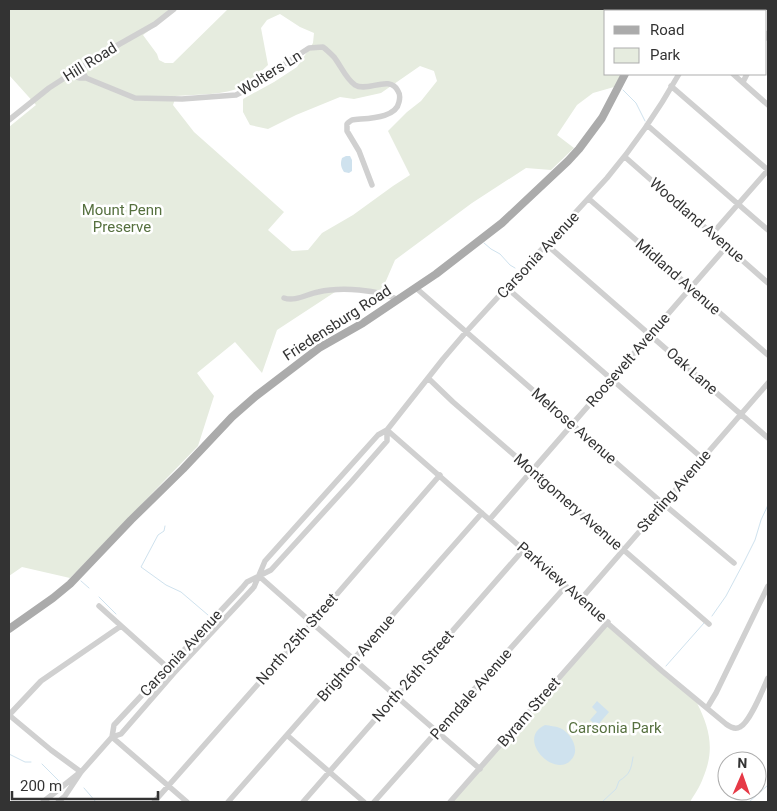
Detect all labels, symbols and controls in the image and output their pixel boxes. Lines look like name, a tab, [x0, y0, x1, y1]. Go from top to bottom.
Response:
legend	[604, 10, 767, 75]
text: Road	[650, 21, 684, 39]
street label: Hill Road	[60, 39, 120, 85]
text: Park	[650, 46, 681, 64]
street label: Wolters Ln	[235, 47, 305, 99]
street label: Woodland Avenue	[646, 174, 748, 266]
park label: Mount Penn Preserve	[82, 201, 162, 236]
street label: Carsonia Avenue	[493, 208, 583, 302]
street label: Midland Avenue	[632, 235, 724, 319]
street label: Friedensburg Road	[280, 281, 394, 365]
street label: Roosevelt Avenue	[582, 309, 674, 411]
street label: Oak Lane	[663, 344, 721, 398]
street label: Melrose Avenue	[528, 384, 620, 468]
street label: Sterling Avenue	[633, 446, 715, 536]
street label: Montgomery Avenue	[510, 450, 626, 554]
street label: Parkview Avenue	[513, 538, 611, 626]
street label: North 25th Street	[253, 590, 342, 688]
street label: Carsonia Avenue	[136, 606, 226, 700]
street label: Brighton Avenue	[313, 611, 399, 705]
street label: North 26th Street	[369, 627, 458, 725]
street label: Penndale Avenue	[427, 645, 516, 743]
street label: Byram Street	[494, 674, 564, 750]
park label: Carsonia Park	[568, 719, 662, 737]
north arrow	[717, 751, 767, 801]
text: N	[737, 755, 748, 771]
scale bar	[12, 768, 159, 800]
text: 200 m	[20, 777, 62, 795]

